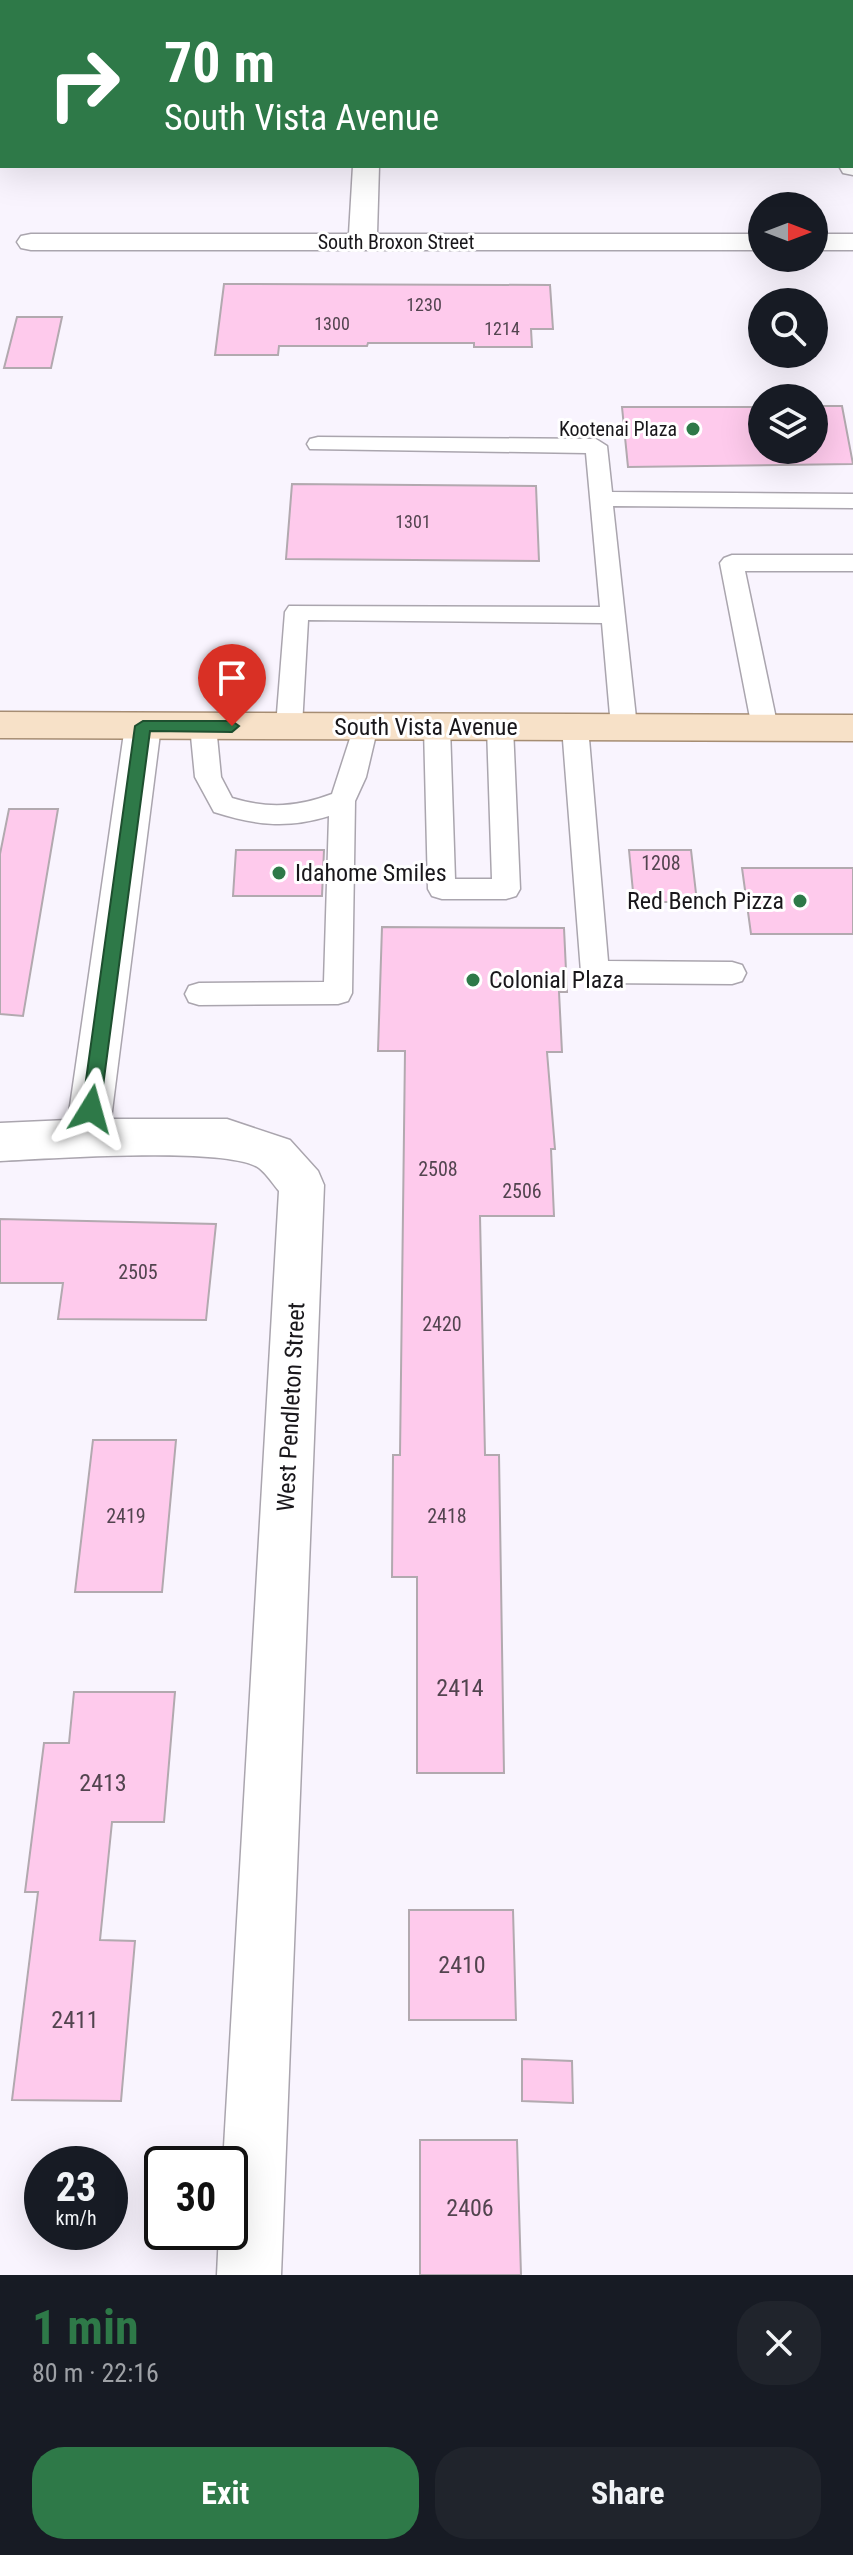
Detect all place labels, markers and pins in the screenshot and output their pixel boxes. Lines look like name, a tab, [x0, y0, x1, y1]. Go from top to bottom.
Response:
place label: Kootenai Plaza	[559, 417, 677, 441]
marker: Kootenai Plaza	[684, 420, 702, 438]
pin	[198, 644, 266, 726]
place label: Idahome Smiles	[295, 859, 447, 887]
marker: Idahome Smiles	[270, 864, 288, 882]
place label: Red Bench Pizza	[627, 887, 784, 915]
marker: Red Bench Pizza	[791, 892, 809, 910]
place label: Colonial Plaza	[489, 966, 624, 994]
marker: Colonial Plaza	[464, 971, 482, 989]

